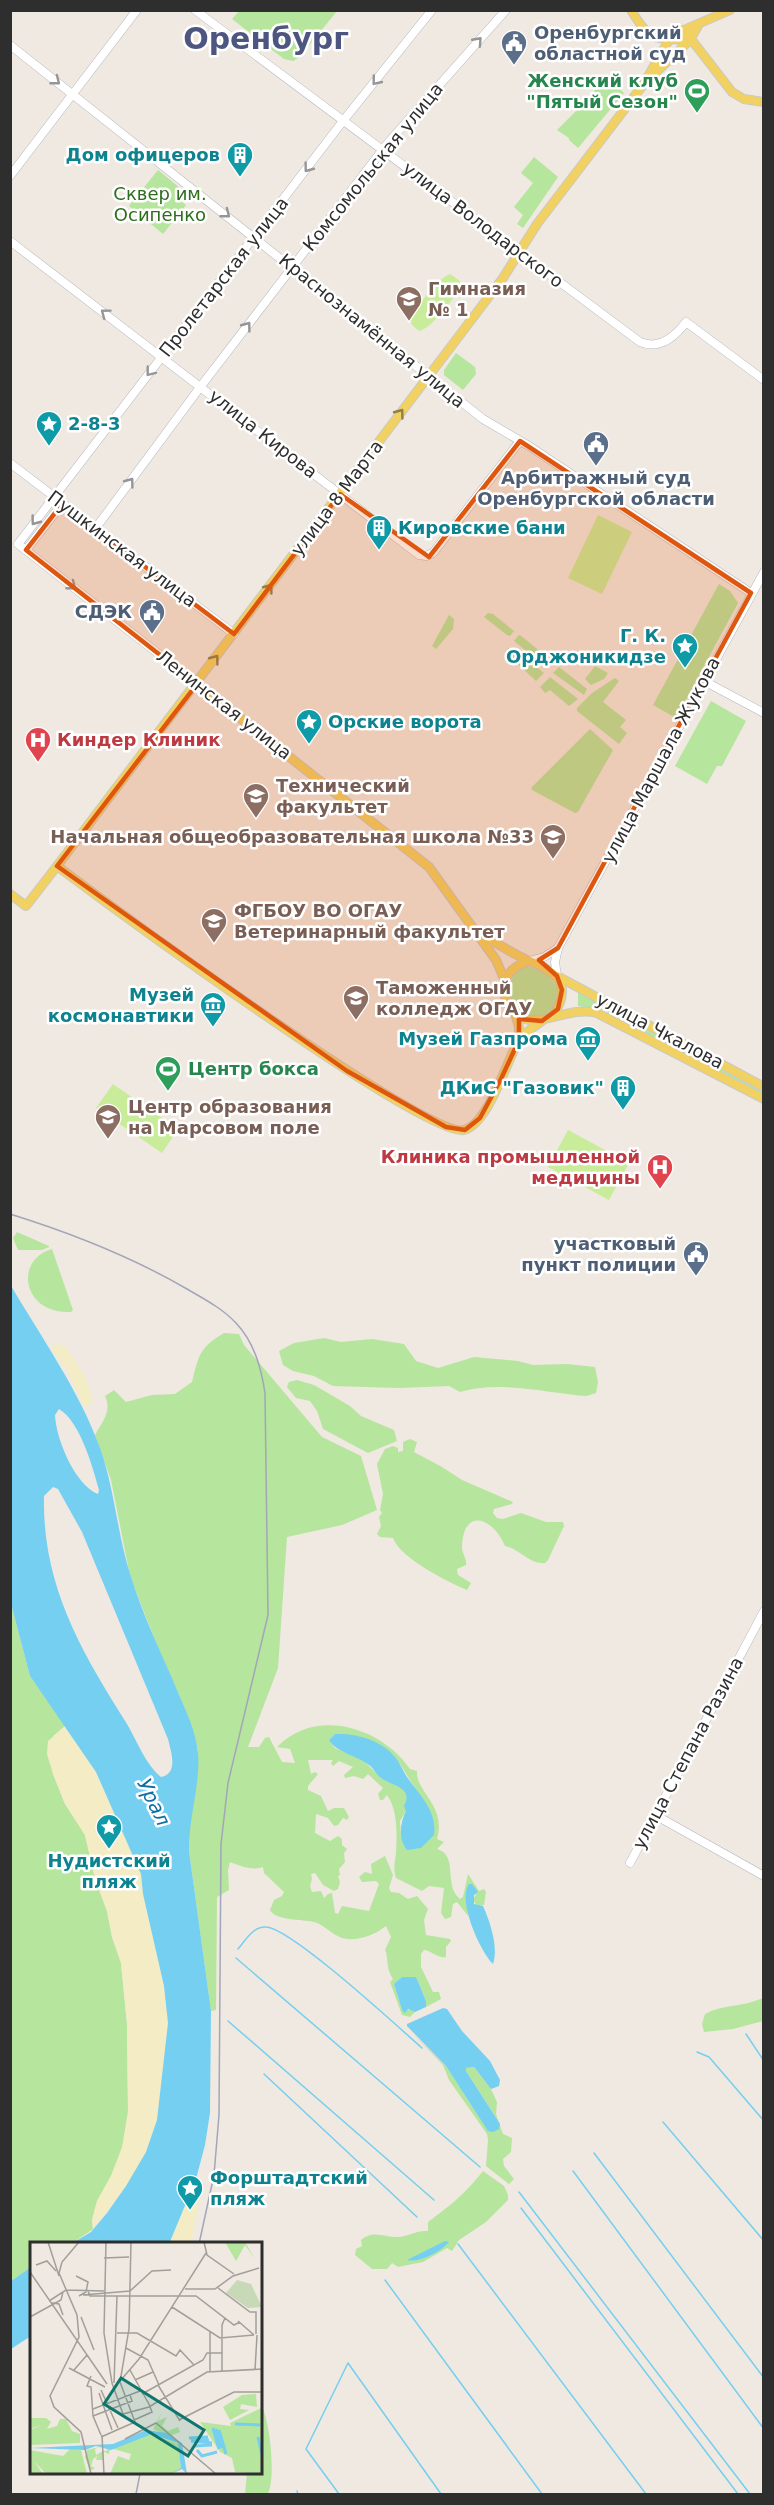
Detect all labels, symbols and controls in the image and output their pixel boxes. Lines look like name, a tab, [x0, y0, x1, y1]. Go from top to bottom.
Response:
district label: Оренбург	[183, 21, 349, 56]
place label: Оренбургский областной суд	[534, 22, 686, 64]
public building icon: Оренбургский областной суд	[499, 28, 529, 66]
one-way arrow	[471, 37, 482, 48]
place label: Женский клуб "Пятый Сезон"	[526, 70, 678, 112]
one-way arrow	[50, 74, 61, 85]
one-way arrow	[373, 74, 384, 85]
sports icon: Женский клуб "Пятый Сезон"	[682, 76, 712, 114]
street label: Комсомольская улица	[298, 78, 447, 255]
building icon: Дом офицеров	[225, 140, 255, 178]
place label: Дом офицеров	[66, 144, 220, 165]
street label: улица Володарского	[399, 157, 568, 292]
one-way arrow	[304, 161, 315, 172]
park label: Сквер им. Осипенко	[113, 183, 207, 225]
street label: Пролетарская улица	[155, 193, 293, 361]
one-way arrow	[220, 207, 231, 218]
street label: Краснознамённая улица	[275, 249, 470, 412]
place label: Гимназия № 1	[428, 278, 526, 320]
school or university icon: Гимназия № 1	[394, 284, 424, 322]
one-way arrow	[100, 309, 111, 320]
one-way arrow	[240, 322, 251, 333]
one-way arrow	[147, 365, 158, 376]
street label: улица Кирова	[205, 385, 322, 482]
place icon: 2-8-3	[34, 409, 64, 447]
one-way arrow	[393, 409, 404, 420]
place label: 2-8-3	[68, 413, 121, 434]
public building icon: Арбитражный суд Оренбургской области	[581, 429, 611, 467]
street label: улица 8 Марта	[286, 436, 387, 560]
place label: Арбитражный суд Оренбургской области	[477, 467, 715, 509]
one-way arrow	[123, 478, 134, 489]
street label: Пушкинская улица	[44, 486, 201, 611]
building icon: Кировские бани	[364, 513, 394, 551]
one-way arrow	[32, 514, 43, 525]
place label: Кировские бани	[398, 517, 566, 538]
one-way arrow	[65, 579, 76, 590]
one-way arrow	[262, 583, 273, 594]
public building icon: СДЭК	[137, 597, 167, 635]
place label: СДЭК	[75, 601, 132, 622]
place label: Г. К. Орджоникидзе	[506, 625, 666, 667]
place icon: Г. К. Орджоникидзе	[670, 631, 700, 669]
street label: Ленинская улица	[153, 645, 296, 764]
street label: улица Маршала Жукова	[597, 653, 724, 866]
one-way arrow	[208, 654, 219, 665]
place icon: Орские ворота	[294, 707, 324, 745]
place label: Орские ворота	[328, 711, 482, 732]
hospital icon: Киндер Клиник	[23, 725, 53, 763]
place label: Киндер Клиник	[57, 729, 220, 750]
place label: Технический факультет	[276, 775, 410, 817]
school or university icon: Технический факультет	[241, 781, 271, 819]
school or university icon: Начальная общеобразовательная школа №33	[538, 822, 568, 860]
place label: Начальная общеобразовательная школа №33	[50, 826, 534, 847]
place label: ФГБОУ ВО ОГАУ Ветеринарный факультет	[234, 900, 505, 942]
school or university icon: ФГБОУ ВО ОГАУ Ветеринарный факультет	[199, 906, 229, 944]
place label: Таможенный колледж ОГАУ	[376, 977, 533, 1019]
school or university icon: Таможенный колледж ОГАУ	[341, 983, 371, 1021]
place label: Музей космонавтики	[48, 984, 194, 1026]
street label: улица Чкалова	[593, 988, 728, 1073]
museum icon: Музей космонавтики	[198, 990, 228, 1028]
museum icon: Музей Газпрома	[573, 1024, 603, 1062]
place label: Музей Газпрома	[398, 1028, 568, 1049]
sports icon: Центр бокса	[153, 1054, 183, 1092]
place label: Центр бокса	[188, 1058, 319, 1079]
building icon: ДКиC "Газовик"	[608, 1073, 638, 1111]
place label: ДКиC "Газовик"	[440, 1077, 604, 1098]
place label: Центр образования на Марсовом поле	[128, 1096, 332, 1138]
school or university icon: Центр образования на Марсовом поле	[93, 1102, 123, 1140]
place label: Клиника промышленной медицины	[381, 1146, 640, 1188]
hospital icon: Клиника промышленной медицины	[645, 1152, 675, 1190]
place label: участковый пункт полиции	[521, 1233, 676, 1275]
public building icon: участковый пункт полиции	[681, 1239, 711, 1277]
street label: улица Степана Разина	[628, 1653, 747, 1852]
water label: Урал	[132, 1774, 176, 1830]
place icon: Нудистский пляж	[94, 1812, 124, 1850]
place label: Нудистский пляж	[47, 1850, 171, 1892]
place label: Форштадтский пляж	[210, 2167, 368, 2209]
place icon: Форштадтский пляж	[175, 2173, 205, 2211]
inset map	[30, 2242, 262, 2475]

